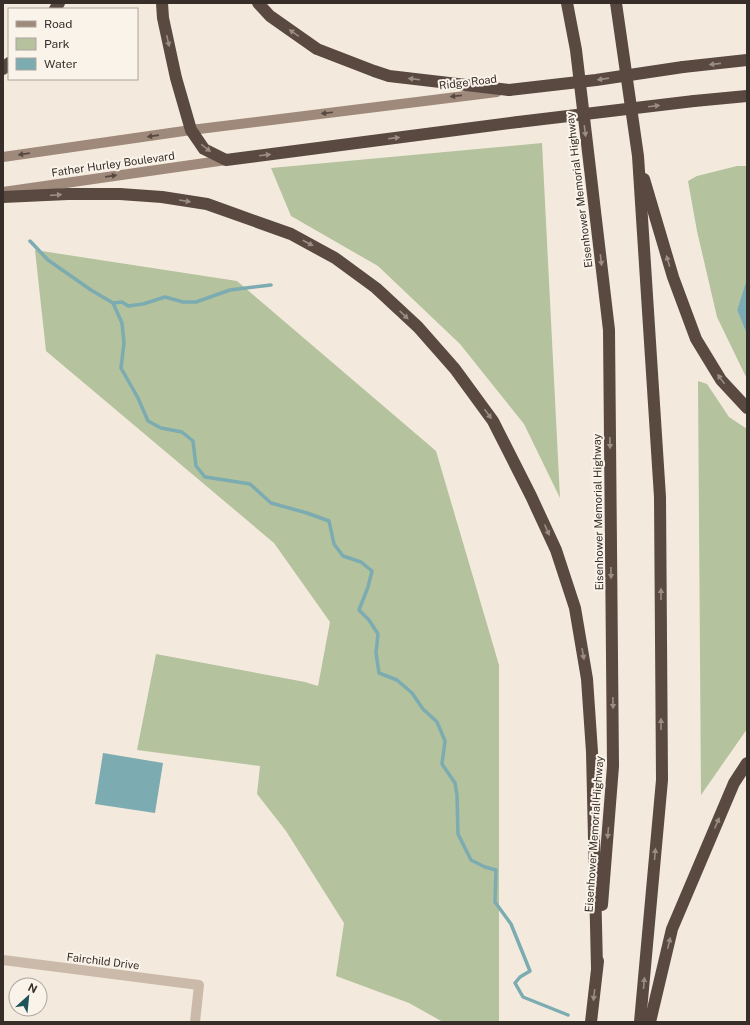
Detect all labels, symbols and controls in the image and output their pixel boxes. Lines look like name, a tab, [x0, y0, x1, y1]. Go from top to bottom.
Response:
legend	[8, 8, 138, 80]
text: Road	[44, 17, 72, 31]
one-way arrow	[289, 29, 300, 37]
one-way arrow	[166, 35, 172, 48]
text: Park	[44, 37, 70, 51]
text: Water	[44, 57, 78, 71]
one-way arrow	[709, 61, 721, 67]
street label: Ridge Road	[438, 72, 498, 92]
one-way arrow	[408, 76, 420, 82]
one-way arrow	[597, 76, 609, 82]
one-way arrow	[450, 93, 462, 99]
one-way arrow	[648, 103, 660, 109]
one-way arrow	[321, 109, 333, 116]
street label: Eisenhower Memorial Highway	[563, 111, 595, 269]
one-way arrow	[582, 125, 588, 137]
one-way arrow	[147, 133, 159, 139]
one-way arrow	[388, 135, 400, 141]
one-way arrow	[201, 144, 211, 152]
street label: Father Hurley Boulevard	[50, 149, 176, 179]
one-way arrow	[18, 151, 30, 157]
one-way arrow	[259, 152, 271, 158]
one-way arrow	[105, 173, 117, 179]
one-way arrow	[50, 191, 62, 198]
one-way arrow	[179, 198, 192, 204]
one-way arrow	[302, 240, 314, 246]
one-way arrow	[597, 254, 604, 266]
one-way arrow	[665, 255, 671, 267]
one-way arrow	[400, 310, 409, 319]
one-way arrow	[717, 373, 726, 384]
one-way arrow	[484, 409, 492, 419]
street label: Eisenhower Memorial Highway	[591, 433, 605, 591]
one-way arrow	[607, 437, 613, 450]
one-way arrow	[544, 524, 550, 536]
one-way arrow	[608, 567, 615, 579]
one-way arrow	[658, 587, 664, 600]
one-way arrow	[580, 648, 586, 660]
one-way arrow	[610, 697, 616, 710]
one-way arrow	[658, 717, 664, 730]
street label: Eisenhower Memorial Highway	[583, 755, 605, 913]
one-way arrow	[715, 816, 721, 828]
one-way arrow	[605, 827, 611, 839]
one-way arrow	[652, 848, 659, 860]
one-way arrow	[666, 937, 672, 949]
street label: Fairchild Drive	[66, 951, 140, 971]
north arrow	[8, 977, 48, 1017]
one-way arrow	[640, 977, 647, 989]
text: N	[26, 981, 39, 995]
one-way arrow	[591, 989, 597, 1001]

